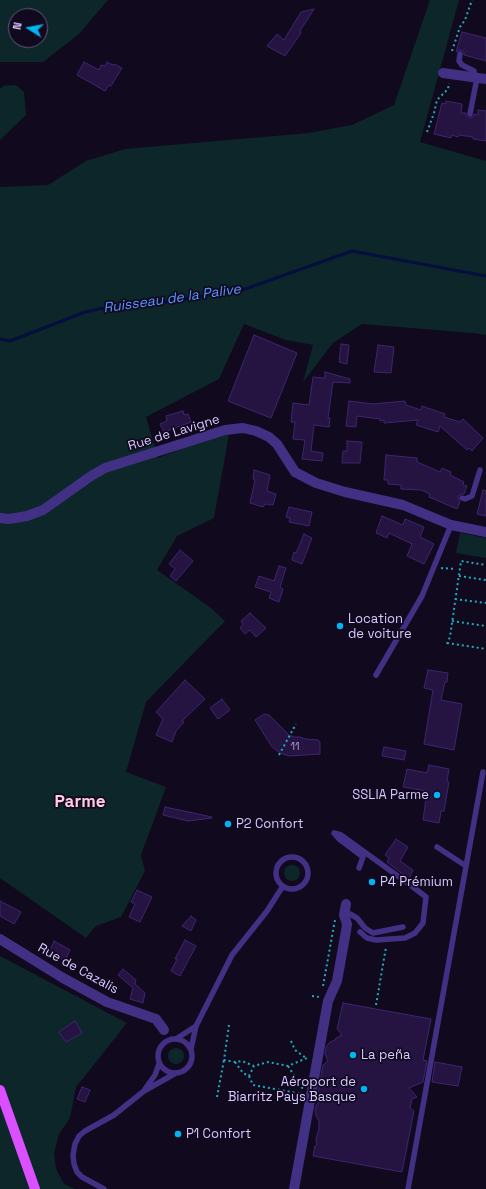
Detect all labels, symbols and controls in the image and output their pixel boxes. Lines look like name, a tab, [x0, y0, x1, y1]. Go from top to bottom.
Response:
north arrow	[8, 8, 48, 48]
text: N	[10, 21, 25, 31]
water label: Ruisseau de la Palive	[102, 281, 242, 317]
street label: Rue de Lavigne	[126, 412, 222, 454]
place label: Location de voiture	[348, 611, 412, 642]
marker: Location de voiture	[335, 621, 345, 631]
house number: 11	[290, 740, 300, 754]
place label: SSLIA Parme	[352, 787, 429, 803]
marker: SSLIA Parme	[432, 790, 442, 800]
district label: Parme	[55, 792, 105, 812]
place label: P2 Confort	[236, 816, 304, 832]
marker: P2 Confort	[223, 819, 233, 829]
place label: P4 Prémium	[380, 874, 453, 890]
marker: P4 Prémium	[367, 877, 377, 887]
street label: Rue de Cazalis	[35, 940, 121, 998]
place label: La peña	[361, 1047, 410, 1063]
marker: La peña	[348, 1050, 358, 1060]
place label: Aéroport de Biarritz Pays Basque	[228, 1074, 356, 1105]
marker: Aéroport de Biarritz Pays Basque	[359, 1084, 369, 1094]
place label: P1 Confort	[186, 1126, 251, 1142]
marker: P1 Confort	[173, 1129, 183, 1139]

